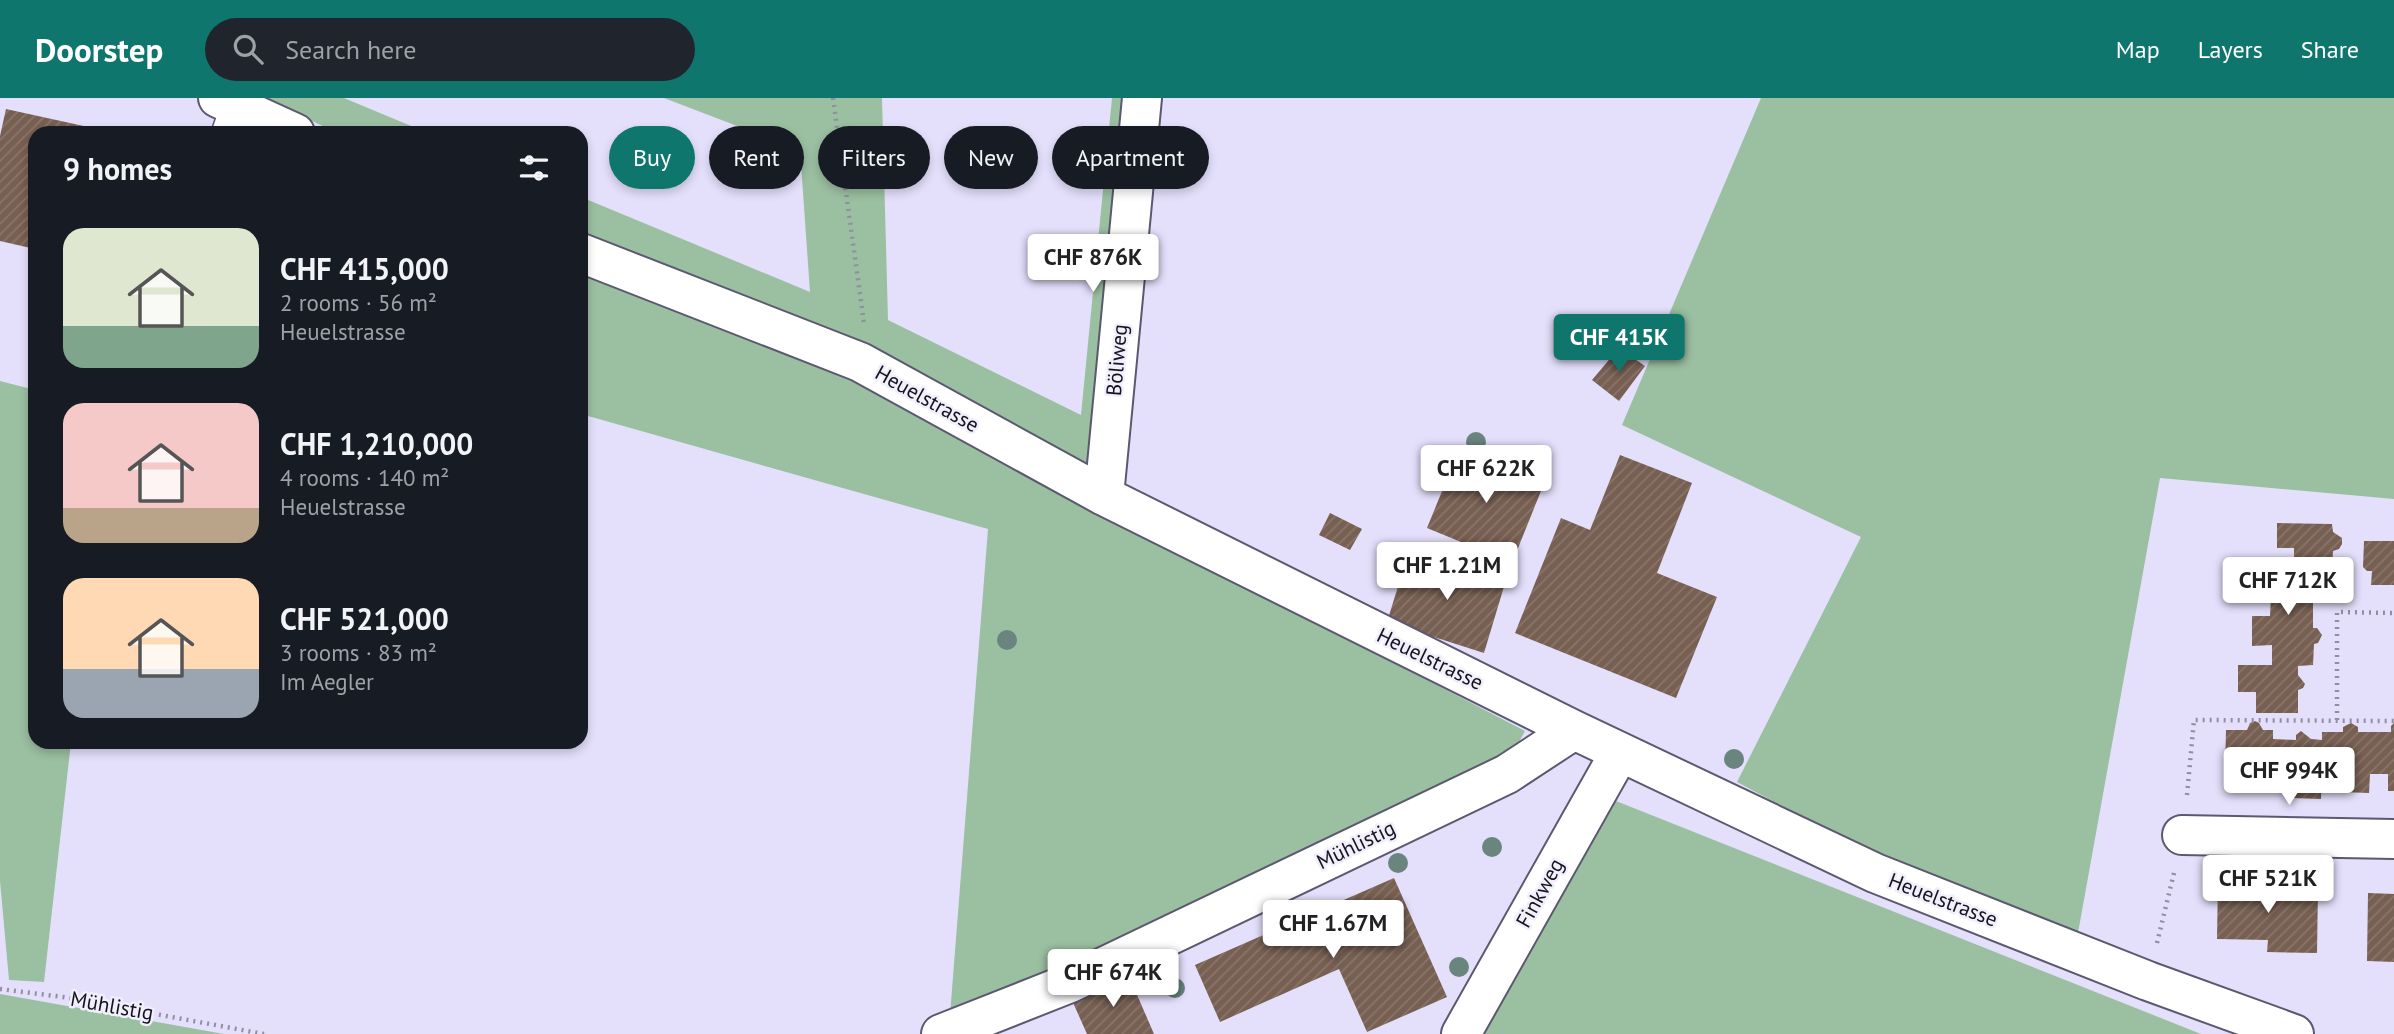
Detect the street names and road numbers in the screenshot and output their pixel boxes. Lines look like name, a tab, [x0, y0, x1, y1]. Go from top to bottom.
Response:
street label: Böliweg	[1100, 323, 1133, 397]
street label: Heuelstrasse	[871, 359, 984, 438]
street label: Heuelstrasse	[1373, 621, 1488, 696]
street label: Mühlistig	[1312, 814, 1399, 875]
street label: Finkweg	[1510, 853, 1570, 932]
street label: Heuelstrasse	[1885, 866, 2002, 933]
street label: Mühlistig	[68, 985, 156, 1026]

